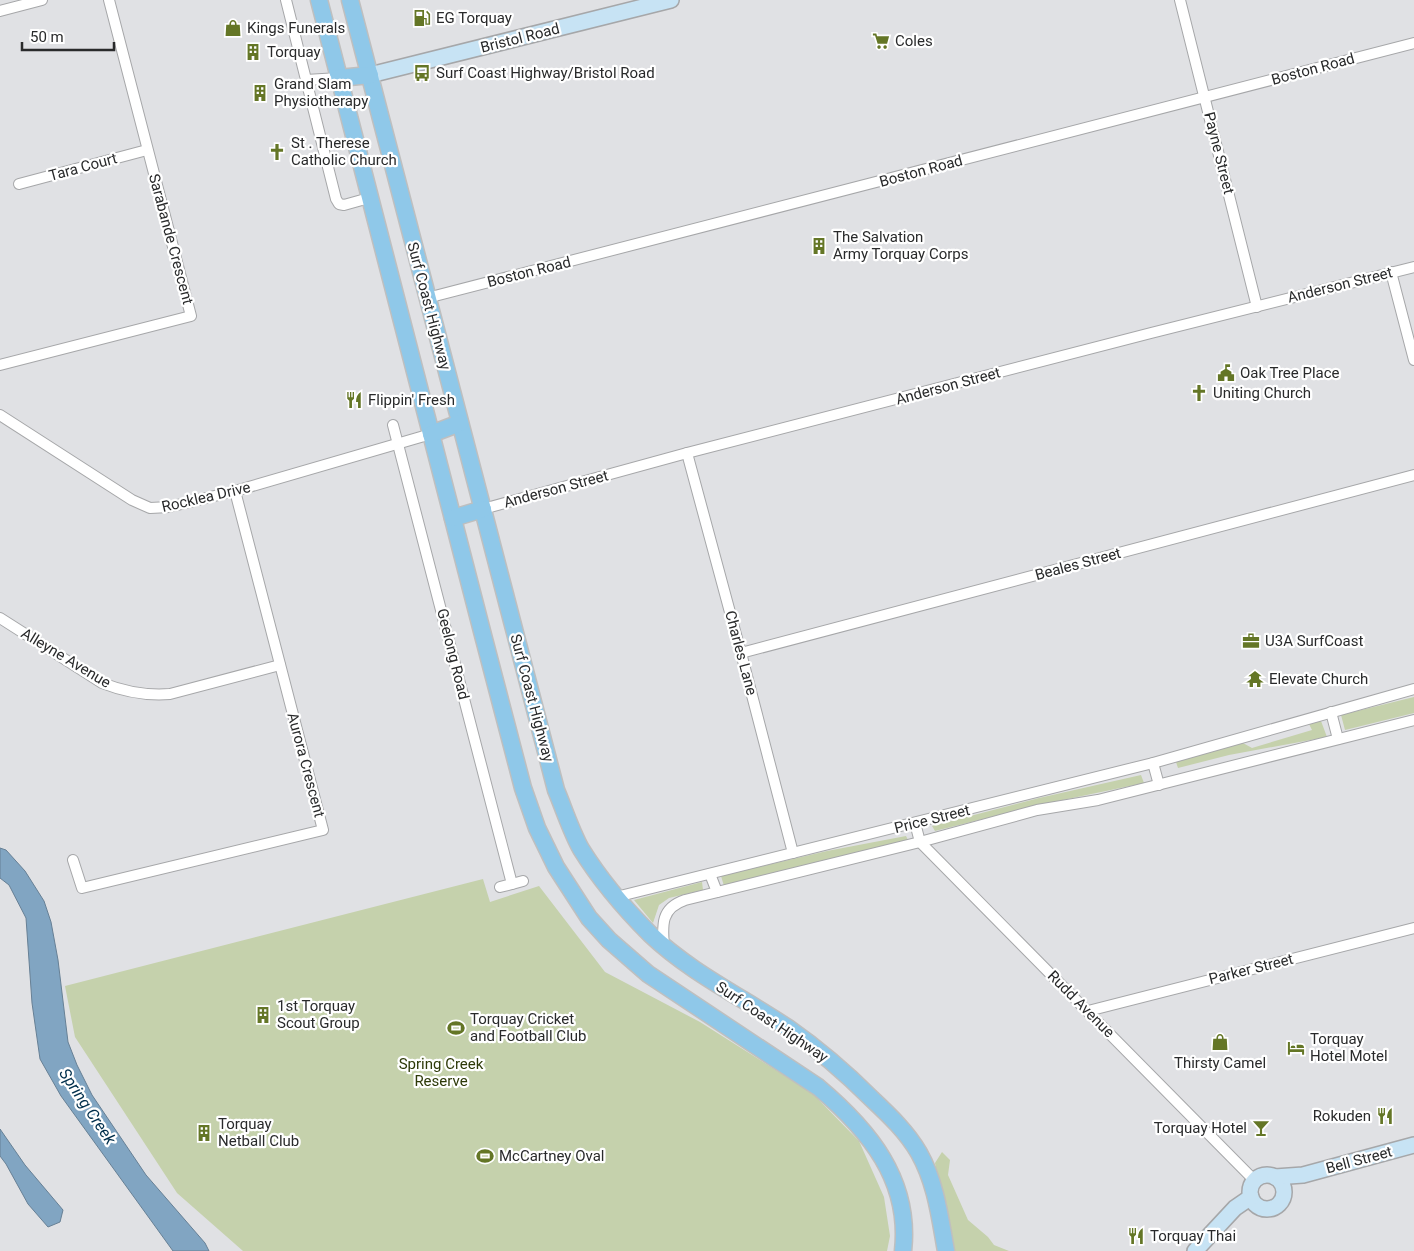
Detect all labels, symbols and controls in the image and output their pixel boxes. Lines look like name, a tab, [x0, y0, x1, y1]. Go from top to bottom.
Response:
fuel station icon: EG Torquay	[412, 8, 432, 28]
place label: EG Torquay	[436, 9, 512, 27]
shop icon: Kings Funerals	[223, 18, 243, 38]
place label: Kings Funerals	[247, 19, 345, 37]
street label: Bristol Road	[479, 19, 561, 57]
scale bar	[22, 20, 115, 52]
text: 50 m	[30, 28, 64, 46]
supermarket icon: Coles	[871, 31, 891, 51]
place label: Coles	[895, 32, 933, 50]
building icon: Torquay	[243, 42, 263, 62]
place label: Torquay	[267, 43, 321, 61]
street label: Boston Road	[1269, 49, 1357, 89]
bus stop icon: Surf Coast Highway/Bristol Road	[412, 63, 432, 83]
place label: Surf Coast Highway/Bristol Road	[436, 64, 655, 82]
place label: Grand Slam Physiotherapy	[274, 75, 368, 110]
building icon: Grand Slam Physiotherapy	[250, 83, 270, 103]
street label: Payne Street	[1200, 110, 1238, 196]
place label: St . Therese Catholic Church	[291, 134, 397, 169]
church icon: St . Therese Catholic Church	[267, 142, 287, 162]
street label: Tara Court	[47, 149, 119, 185]
street label: Boston Road	[877, 151, 965, 191]
street label: Sarabande Crescent	[145, 172, 197, 306]
place label: The Salvation Army Torquay Corps	[833, 228, 969, 263]
building icon: The Salvation Army Torquay Corps	[809, 236, 829, 256]
street label: Surf Coast Highway	[403, 240, 455, 372]
street label: Boston Road	[485, 253, 573, 291]
street label: Anderson Street	[1286, 263, 1394, 307]
street label: Anderson Street	[894, 363, 1002, 409]
public building icon: Oak Tree Place	[1216, 363, 1236, 383]
place label: Oak Tree Place	[1240, 364, 1340, 382]
church icon: Uniting Church	[1189, 383, 1209, 403]
place label: Uniting Church	[1213, 384, 1311, 402]
restaurant icon: Flippin' Fresh	[344, 390, 364, 410]
place label: Flippin' Fresh	[368, 391, 455, 409]
street label: Anderson Street	[502, 466, 610, 512]
street label: Rocklea Drive	[160, 478, 252, 516]
street label: Beales Street	[1033, 544, 1123, 584]
street label: Geelong Road	[433, 607, 473, 701]
street label: Charles Lane	[721, 609, 761, 697]
street label: Alleyne Avenue	[18, 624, 114, 692]
office icon: U3A SurfCoast	[1241, 631, 1261, 651]
street label: Surf Coast Highway	[506, 632, 558, 764]
place label: U3A SurfCoast	[1265, 632, 1363, 650]
temple icon: Elevate Church	[1245, 669, 1265, 689]
place label: Elevate Church	[1269, 670, 1368, 688]
street label: Aurora Crescent	[283, 711, 329, 819]
street label: Price Street	[892, 801, 972, 837]
street label: Parker Street	[1207, 950, 1295, 988]
street label: Rudd Avenue	[1044, 967, 1118, 1041]
street label: Surf Coast Highway	[712, 978, 832, 1066]
place label: 1st Torquay Scout Group	[277, 997, 360, 1032]
building icon: 1st Torquay Scout Group	[253, 1005, 273, 1025]
place label: Torquay Cricket and Football Club	[470, 1010, 586, 1045]
sports icon: Torquay Cricket and Football Club	[446, 1018, 466, 1038]
place label: Torquay Hotel Motel	[1310, 1030, 1388, 1065]
shop icon: Thirsty Camel	[1210, 1032, 1230, 1052]
hotel icon: Torquay Hotel Motel	[1286, 1038, 1306, 1058]
place label: Thirsty Camel	[1174, 1054, 1266, 1072]
park label: Spring Creek Reserve	[399, 1055, 484, 1090]
water label: Spring Creek	[55, 1065, 121, 1149]
restaurant icon: Rokuden	[1375, 1106, 1395, 1126]
place label: Rokuden	[1313, 1107, 1371, 1125]
place label: Torquay Netball Club	[218, 1115, 299, 1150]
bar icon: Torquay Hotel	[1251, 1118, 1271, 1138]
place label: Torquay Hotel	[1154, 1119, 1247, 1137]
building icon: Torquay Netball Club	[194, 1123, 214, 1143]
street label: Bell Street	[1324, 1142, 1394, 1177]
sports icon: McCartney Oval	[475, 1146, 495, 1166]
place label: McCartney Oval	[499, 1147, 604, 1165]
restaurant icon: Torquay Thai	[1126, 1226, 1146, 1246]
place label: Torquay Thai	[1150, 1227, 1236, 1245]

